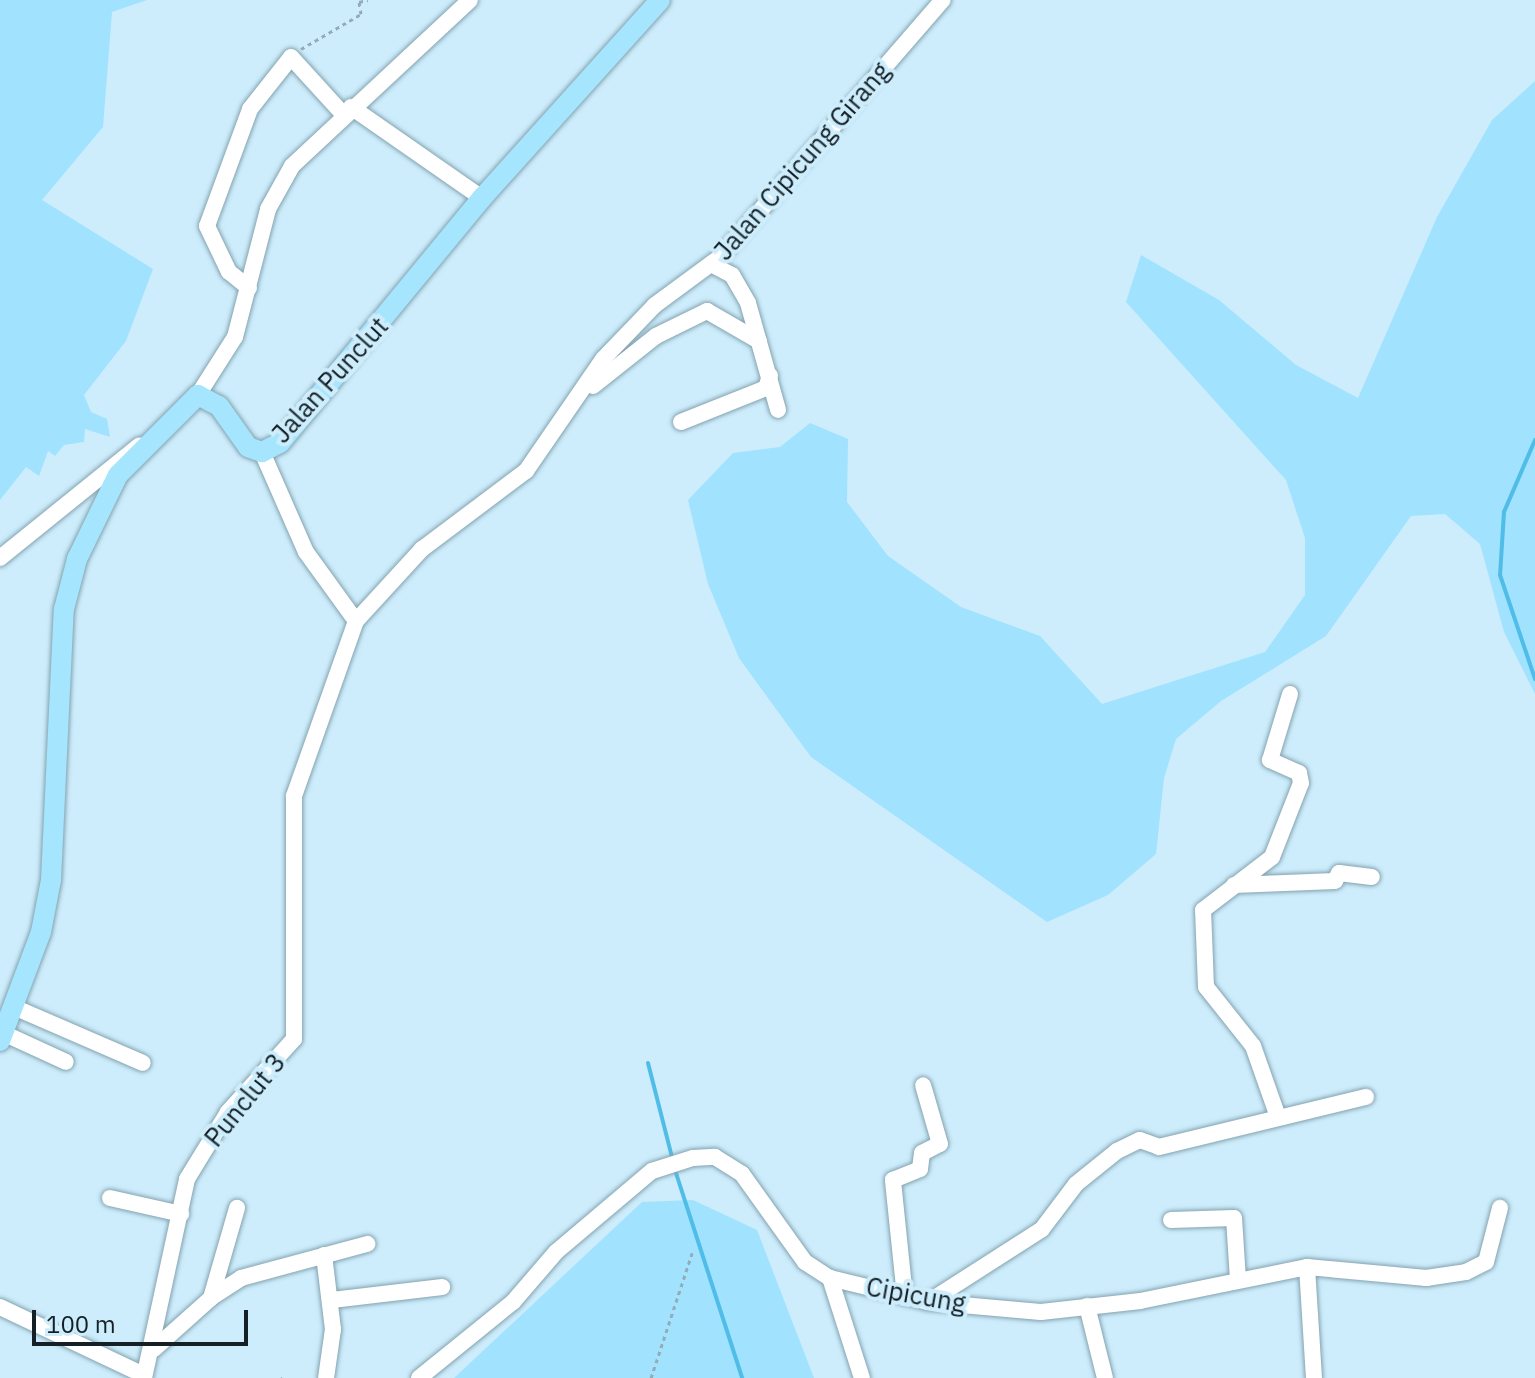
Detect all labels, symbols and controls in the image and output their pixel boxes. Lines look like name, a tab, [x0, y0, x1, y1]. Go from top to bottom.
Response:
street label: Jalan Cipicung Girang	[708, 56, 896, 266]
street label: Jalan Punclut	[265, 311, 395, 449]
street label: Punclut 3	[198, 1047, 292, 1153]
street label: Cipicung	[864, 1271, 968, 1319]
scale bar	[36, 1294, 252, 1344]
text: 100 m	[46, 1308, 116, 1340]

